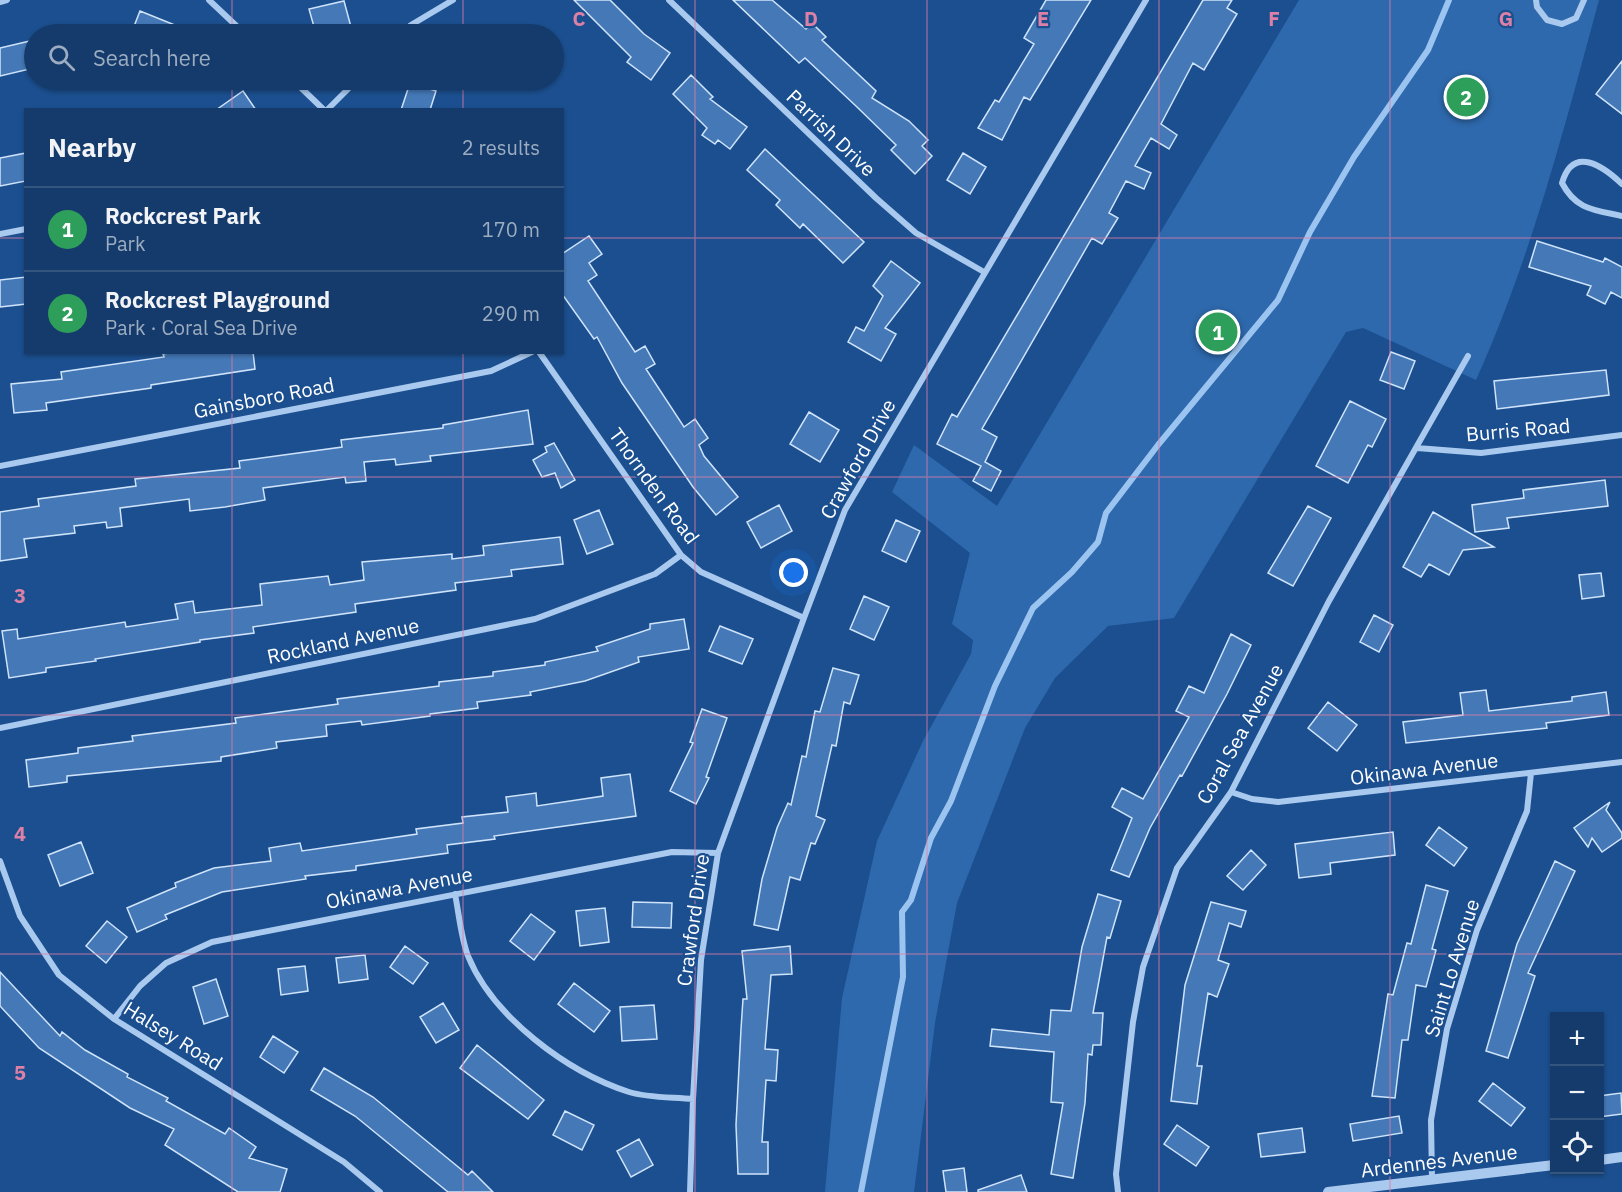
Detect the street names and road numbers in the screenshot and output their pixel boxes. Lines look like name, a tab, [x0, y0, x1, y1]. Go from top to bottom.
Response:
street label: Parrish Drive	[781, 83, 882, 182]
street label: Gainsboro Road	[191, 371, 336, 424]
street label: Crawford Drive	[813, 394, 902, 524]
street label: Burris Road	[1465, 411, 1571, 448]
street label: Thornden Road	[603, 422, 706, 549]
street label: Rockland Avenue	[264, 611, 421, 670]
street label: Coral Sea Avenue	[1190, 659, 1289, 809]
street label: Okinawa Avenue	[1348, 746, 1500, 791]
street label: Crawford Drive	[670, 852, 715, 988]
street label: Okinawa Avenue	[323, 860, 475, 915]
street label: Saint Lo Avenue	[1418, 896, 1485, 1040]
street label: Halsey Road	[119, 995, 228, 1077]
street label: Ardennes Avenue	[1359, 1138, 1519, 1184]

